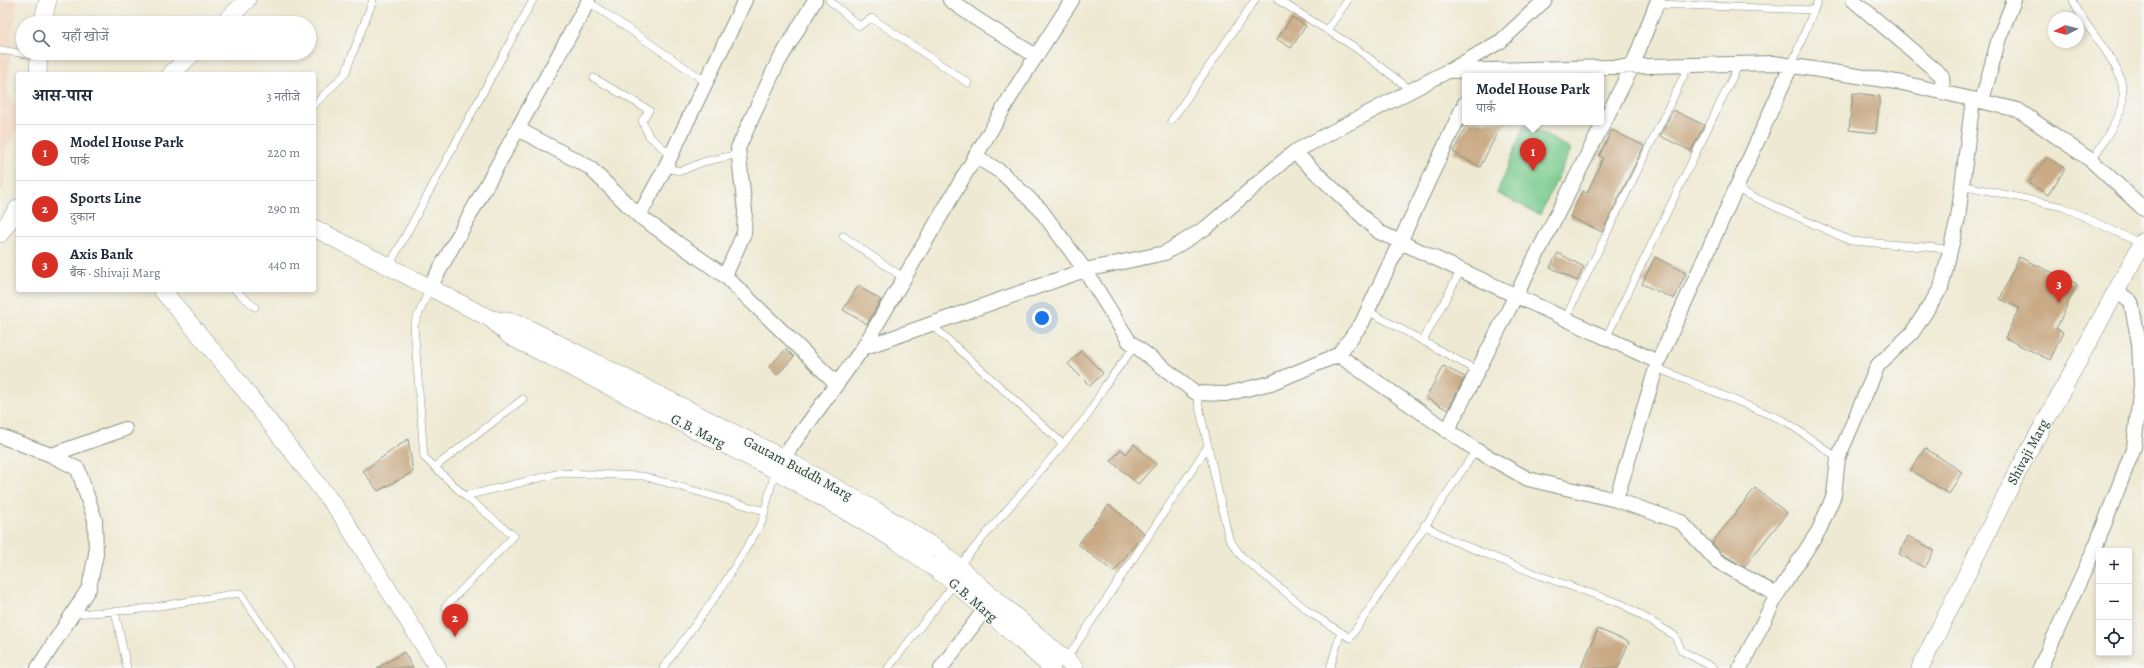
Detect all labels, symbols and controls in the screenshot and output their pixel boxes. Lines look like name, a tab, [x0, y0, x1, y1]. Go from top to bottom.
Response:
north arrow	[2048, 12, 2084, 48]
search box	[16, 16, 316, 60]
text: यहाँ खोजें	[62, 26, 109, 46]
icon: search	[30, 27, 52, 49]
popup	[1462, 73, 1604, 125]
text: Model House Park	[1476, 79, 1590, 99]
text: आस-पास	[32, 84, 92, 107]
text: 3 नतीजे	[266, 88, 300, 105]
text: पार्क	[1476, 99, 1495, 116]
text: Model House Park	[70, 132, 183, 152]
pin: 1	[1520, 138, 1546, 171]
text: 1	[43, 144, 47, 161]
text: 220 m	[267, 144, 300, 161]
text: पार्क	[70, 152, 89, 169]
text: Sports Line	[70, 188, 141, 208]
text: 2	[42, 200, 48, 217]
text: 290 m	[268, 200, 300, 217]
text: दुकान	[70, 208, 95, 225]
text: Axis Bank	[70, 244, 133, 264]
text: 3	[42, 256, 48, 273]
text: 440 m	[268, 256, 300, 273]
text: बैंक · Shivaji Marg	[70, 264, 160, 281]
pin: 3	[2046, 270, 2072, 303]
your location	[1032, 308, 1052, 328]
street label: G.B. Marg	[667, 409, 729, 453]
street label: Shivaji Marg	[2003, 416, 2053, 488]
street label: Gautam Buddh Marg	[740, 431, 856, 505]
map controls	[2096, 548, 2132, 656]
button: +	[2096, 548, 2132, 584]
street label: G.B. Marg	[945, 574, 1001, 626]
button: −	[2096, 584, 2132, 620]
pin: 2	[442, 604, 468, 637]
button: locate	[2096, 620, 2132, 656]

